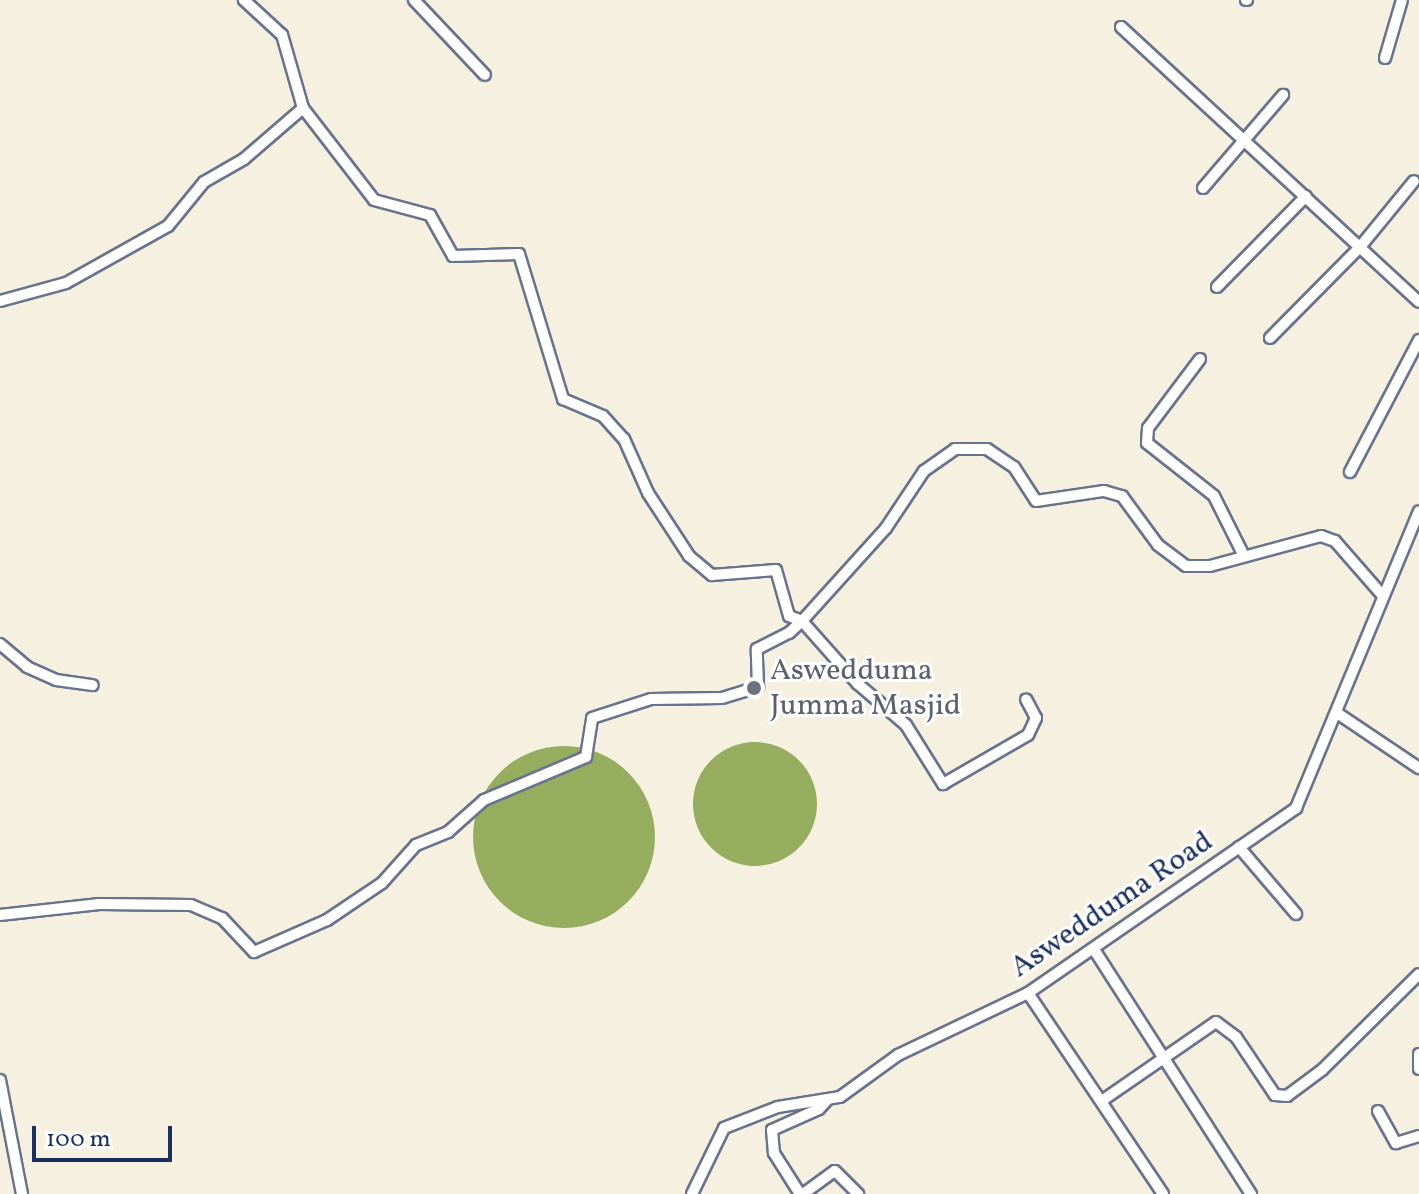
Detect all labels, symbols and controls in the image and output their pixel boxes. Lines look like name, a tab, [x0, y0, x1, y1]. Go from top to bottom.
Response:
place label: Aswedduma Jumma Masjid	[770, 653, 961, 724]
marker: Aswedduma Jumma Masjid	[745, 679, 763, 697]
street label: Aswedduma Road	[1004, 824, 1220, 986]
scale bar	[36, 1110, 176, 1160]
text: 100 m	[46, 1123, 111, 1157]

